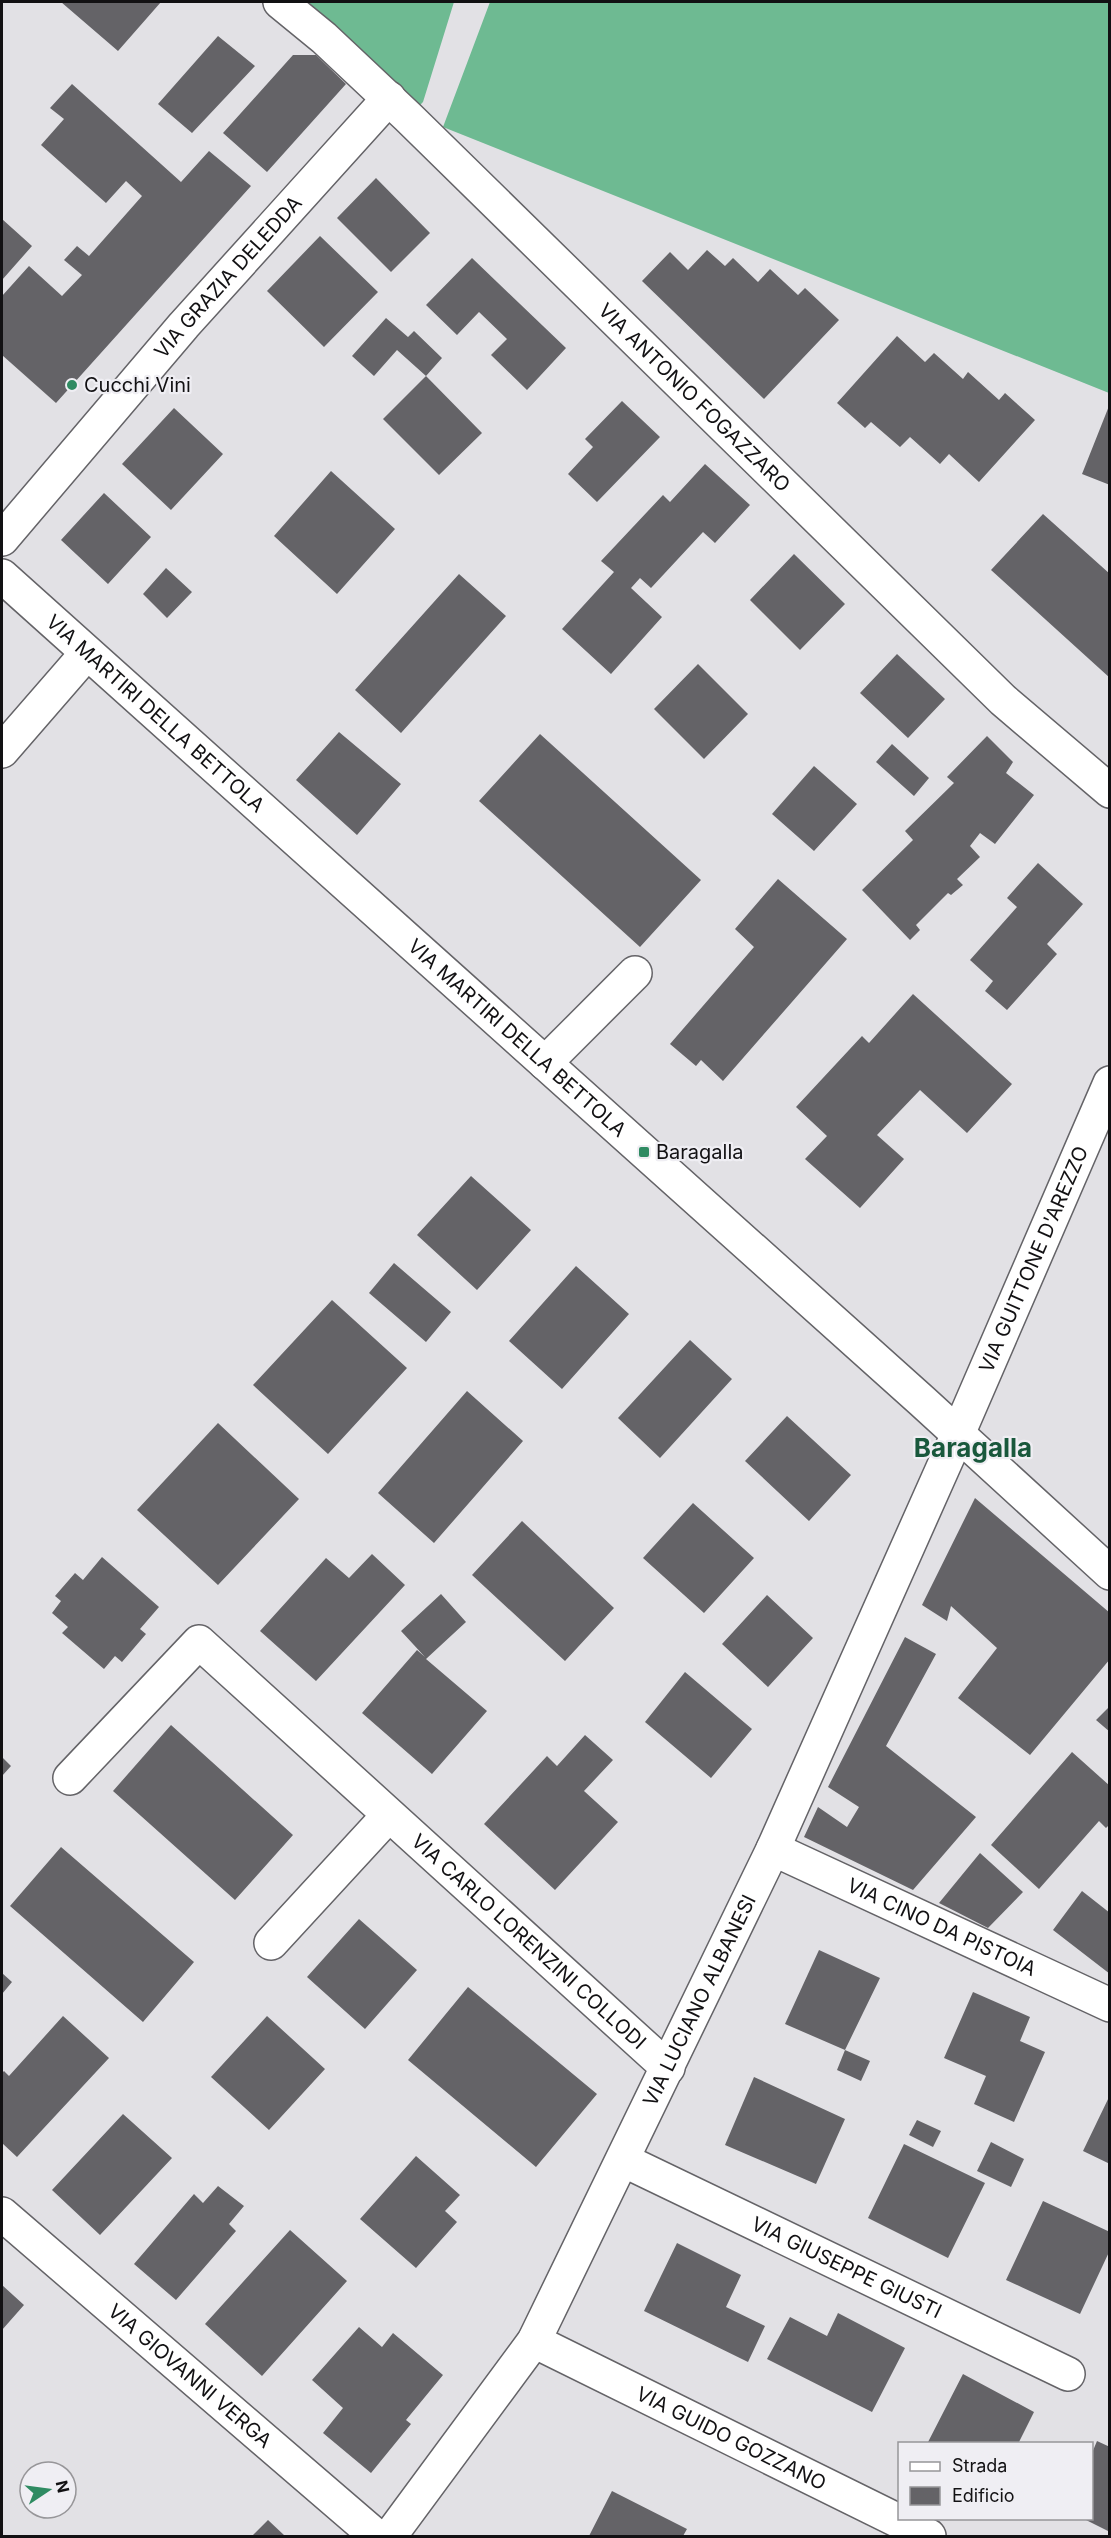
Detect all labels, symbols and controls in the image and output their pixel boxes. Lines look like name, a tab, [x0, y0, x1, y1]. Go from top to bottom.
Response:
street label: VIA GRAZIA DELEDDA	[149, 191, 307, 363]
street label: VIA ANTONIO FOGAZZARO	[593, 298, 795, 497]
place label: Cucchi Vini	[84, 373, 191, 397]
marker: Cucchi Vini	[65, 378, 79, 392]
street label: VIA MARTIRI DELLA BETTOLA	[41, 609, 270, 818]
street label: VIA MARTIRI DELLA BETTOLA	[403, 934, 631, 1142]
place label: Baragalla	[656, 1140, 744, 1164]
street label: VIA GUITTONE D'AREZZO	[974, 1142, 1093, 1376]
marker: Baragalla	[637, 1145, 651, 1159]
district label: Baragalla	[914, 1432, 1032, 1463]
street label: VIA CARLO LORENZINI COLLODI	[407, 1829, 651, 2054]
street label: VIA CINO DA PISTOIA	[843, 1873, 1040, 1981]
street label: VIA LUCIANO ALBANESI	[638, 1891, 761, 2110]
street label: VIA GIUSEPPE GIUSTI	[747, 2212, 946, 2323]
street label: VIA GIOVANNI VERGA	[103, 2299, 277, 2453]
street label: VIA GUIDO GOZZANO	[632, 2381, 830, 2495]
legend	[898, 2442, 1093, 2520]
text: Strada	[952, 2455, 1007, 2476]
north arrow	[18, 2460, 78, 2520]
text: N	[51, 2478, 74, 2495]
text: Edificio	[952, 2485, 1015, 2506]

